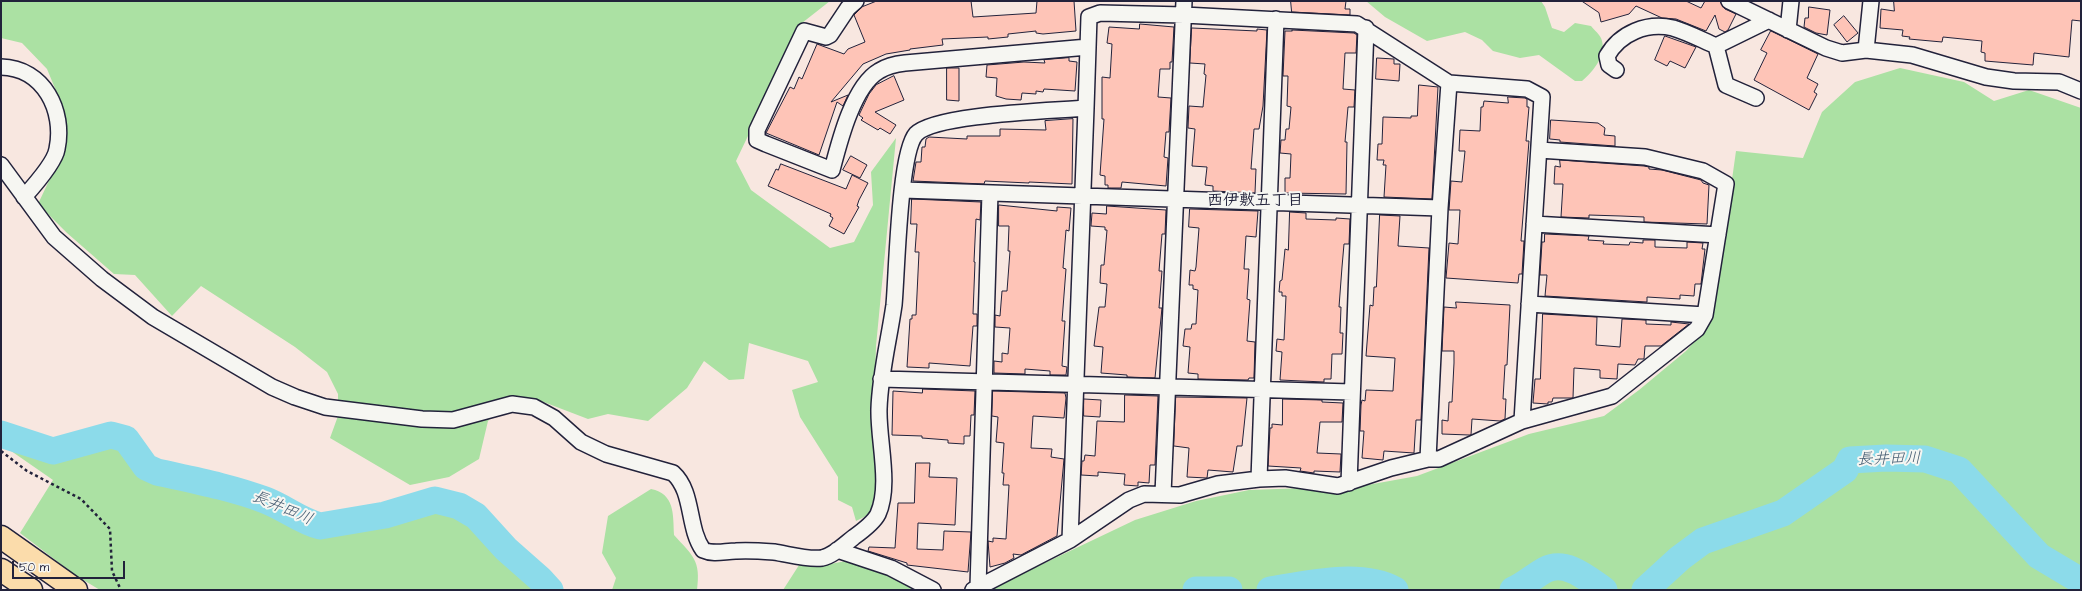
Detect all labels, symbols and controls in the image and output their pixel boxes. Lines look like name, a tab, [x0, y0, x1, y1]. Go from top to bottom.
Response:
district label: 西伊敷五丁目	[1207, 192, 1303, 212]
water label: 長井田川	[1857, 450, 1921, 470]
water label: 長井田川	[249, 488, 315, 530]
scale bar	[14, 553, 127, 579]
text: 50 m	[19, 559, 49, 576]

